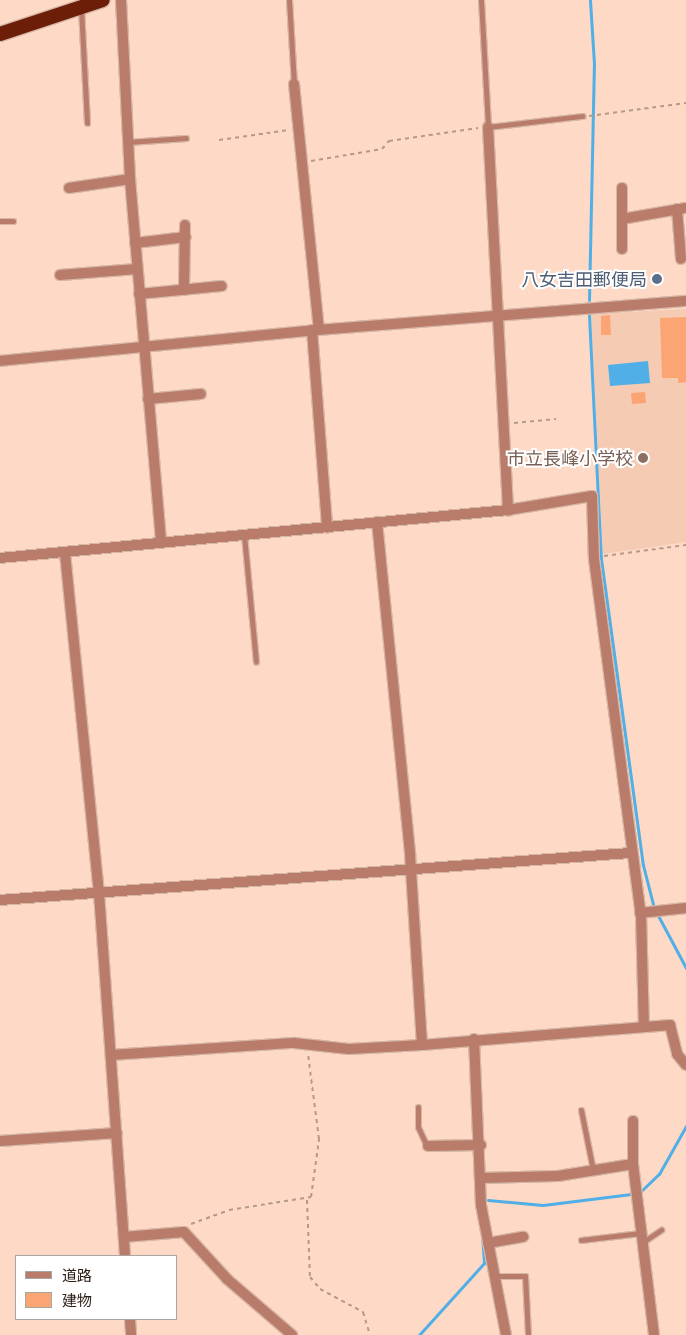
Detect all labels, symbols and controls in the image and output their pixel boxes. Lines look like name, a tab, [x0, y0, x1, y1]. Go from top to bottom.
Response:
place label: 八女吉田郵便局	[521, 268, 647, 290]
marker: 八女吉田郵便局	[651, 273, 663, 285]
place label: 市立長峰小学校	[507, 447, 633, 469]
marker: 市立長峰小学校	[637, 452, 649, 464]
legend	[15, 1255, 178, 1320]
text: 道路	[62, 1265, 92, 1285]
text: 建物	[62, 1290, 92, 1310]

